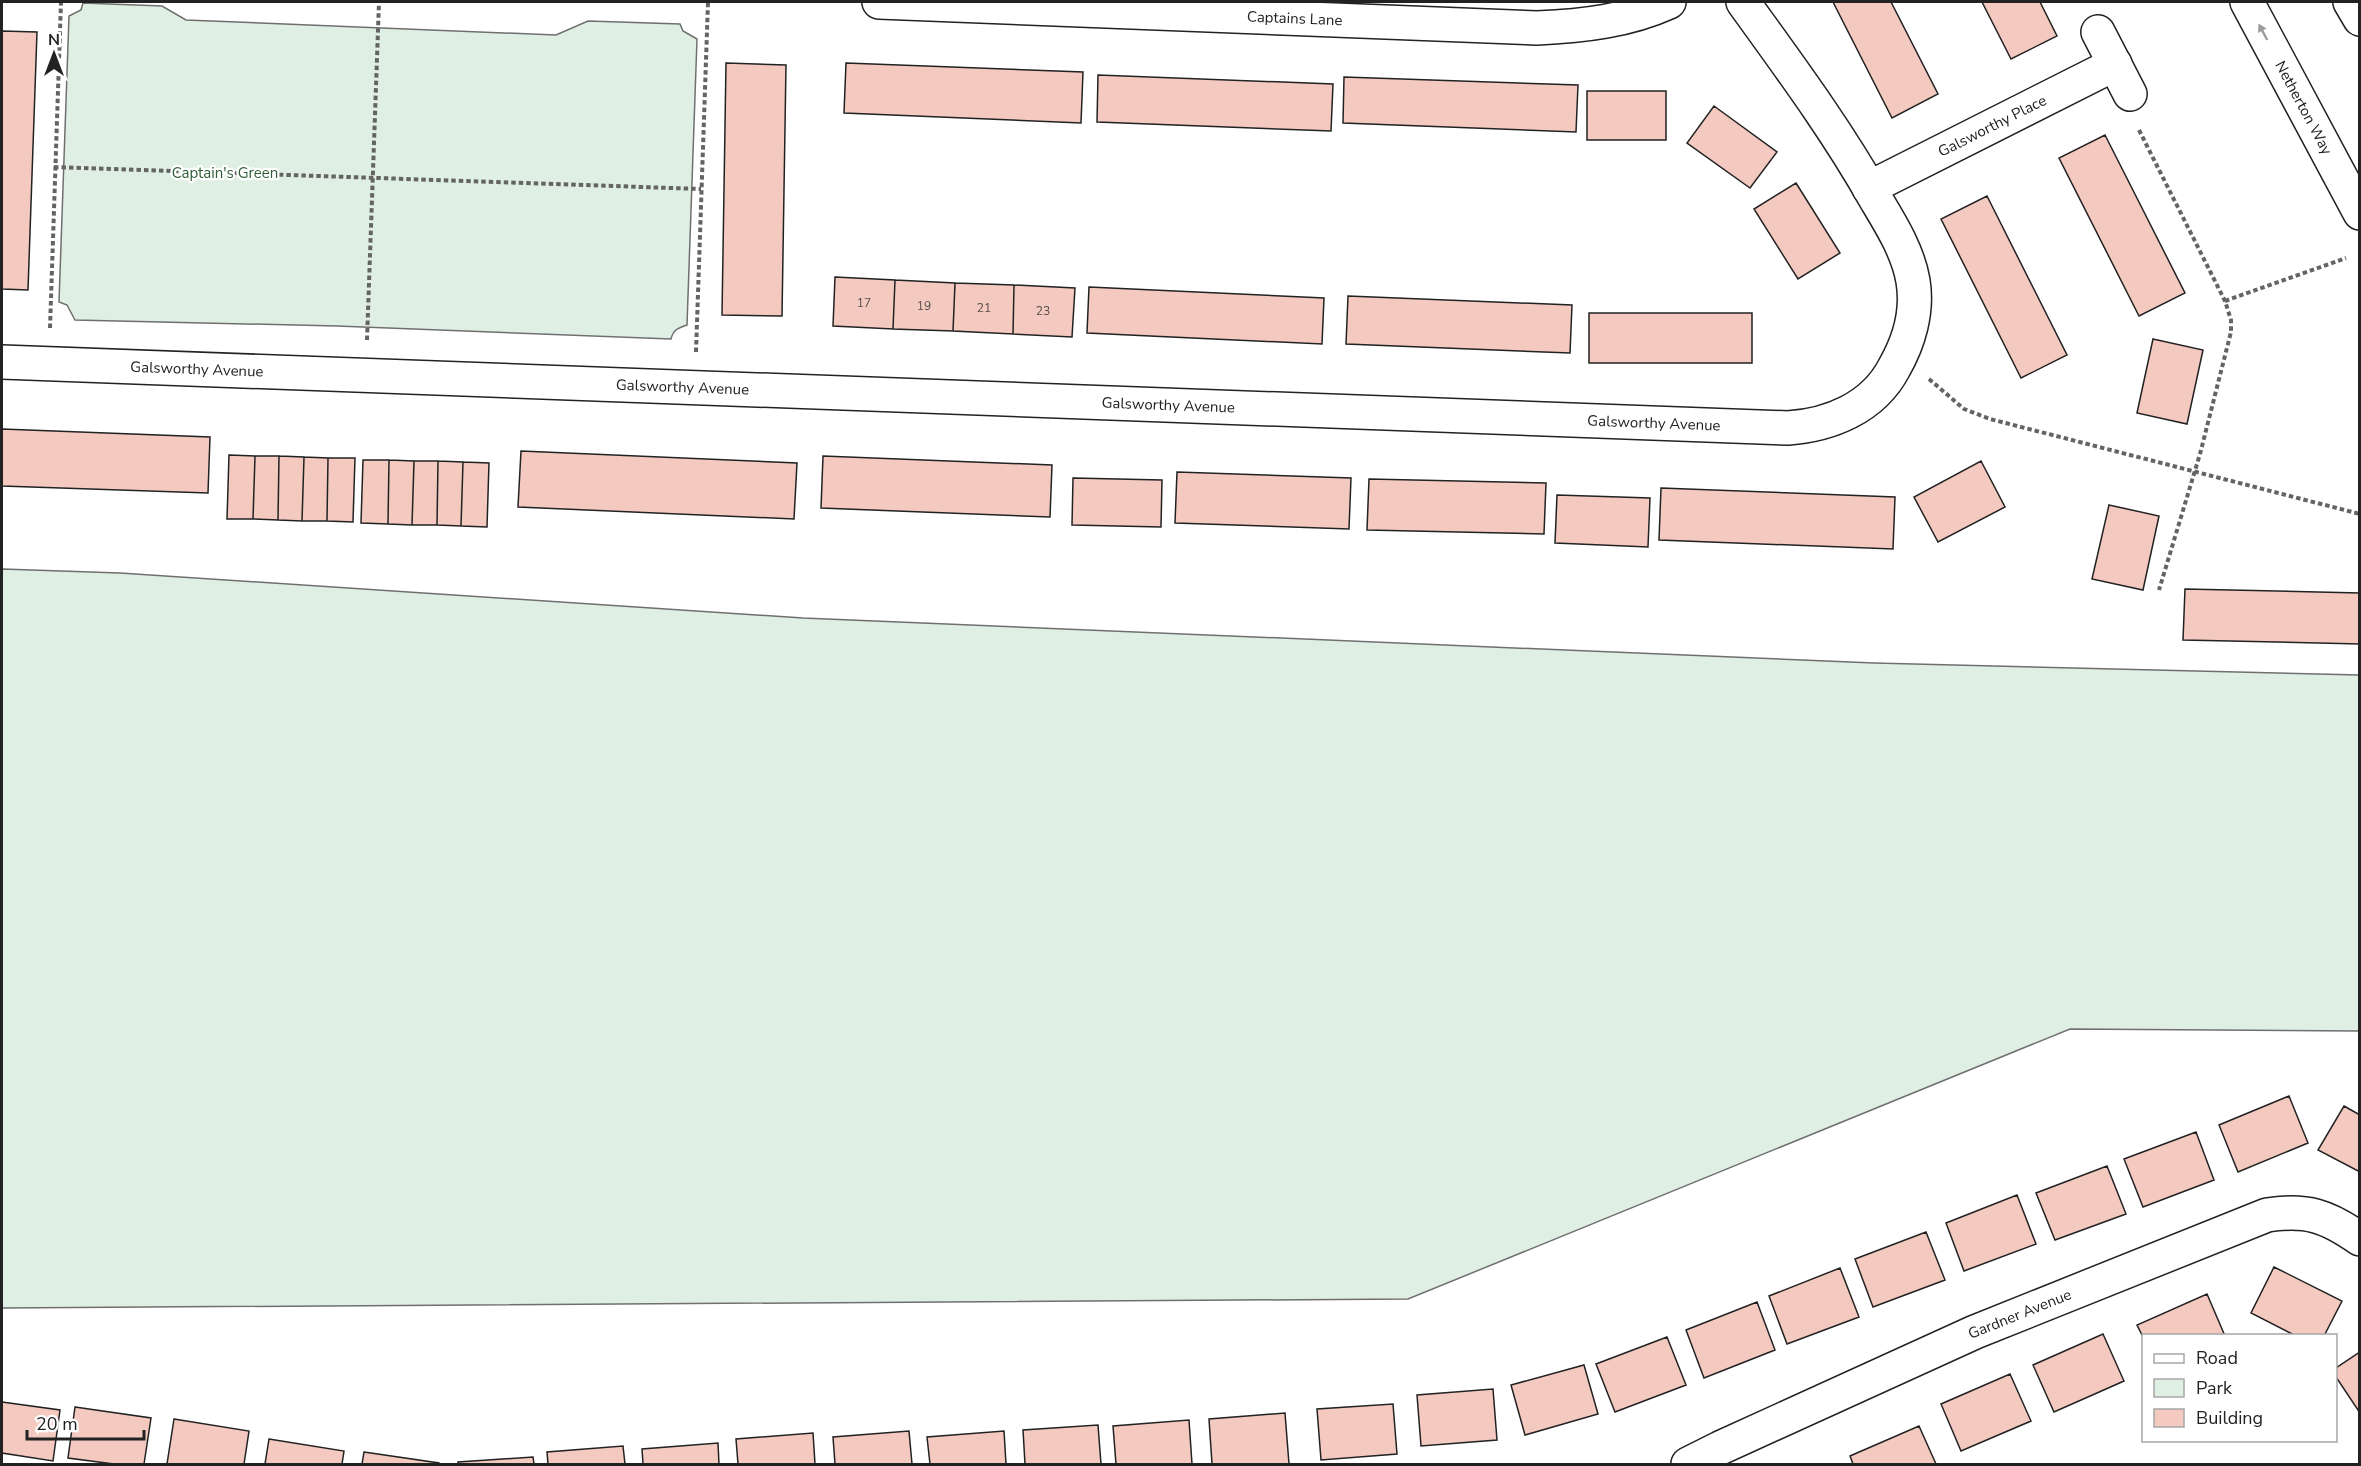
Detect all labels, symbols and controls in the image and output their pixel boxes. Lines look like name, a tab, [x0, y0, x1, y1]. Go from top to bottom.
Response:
street label: Captains Lane	[1247, 7, 1343, 30]
one-way arrow	[2258, 23, 2268, 40]
north arrow	[24, 24, 84, 84]
text: N	[48, 29, 60, 51]
street label: Netherton Way	[2270, 57, 2337, 159]
street label: Galsworthy Place	[1935, 90, 2050, 162]
park label: Captain's Green	[172, 163, 278, 183]
house number: 17	[857, 295, 871, 311]
house number: 19	[917, 298, 931, 314]
house number: 21	[977, 300, 991, 316]
house number: 23	[1036, 303, 1050, 319]
street label: Galsworthy Avenue	[130, 357, 264, 382]
street label: Galsworthy Avenue	[616, 375, 750, 400]
street label: Galsworthy Avenue	[1101, 393, 1235, 418]
street label: Galsworthy Avenue	[1587, 411, 1721, 435]
street label: Gardner Avenue	[1965, 1284, 2074, 1344]
legend	[2142, 1334, 2337, 1442]
text: Road	[2196, 1346, 2238, 1370]
text: Park	[2196, 1376, 2233, 1400]
scale bar	[27, 1403, 144, 1441]
text: Building	[2196, 1406, 2263, 1430]
text: 20 m	[36, 1412, 78, 1436]

